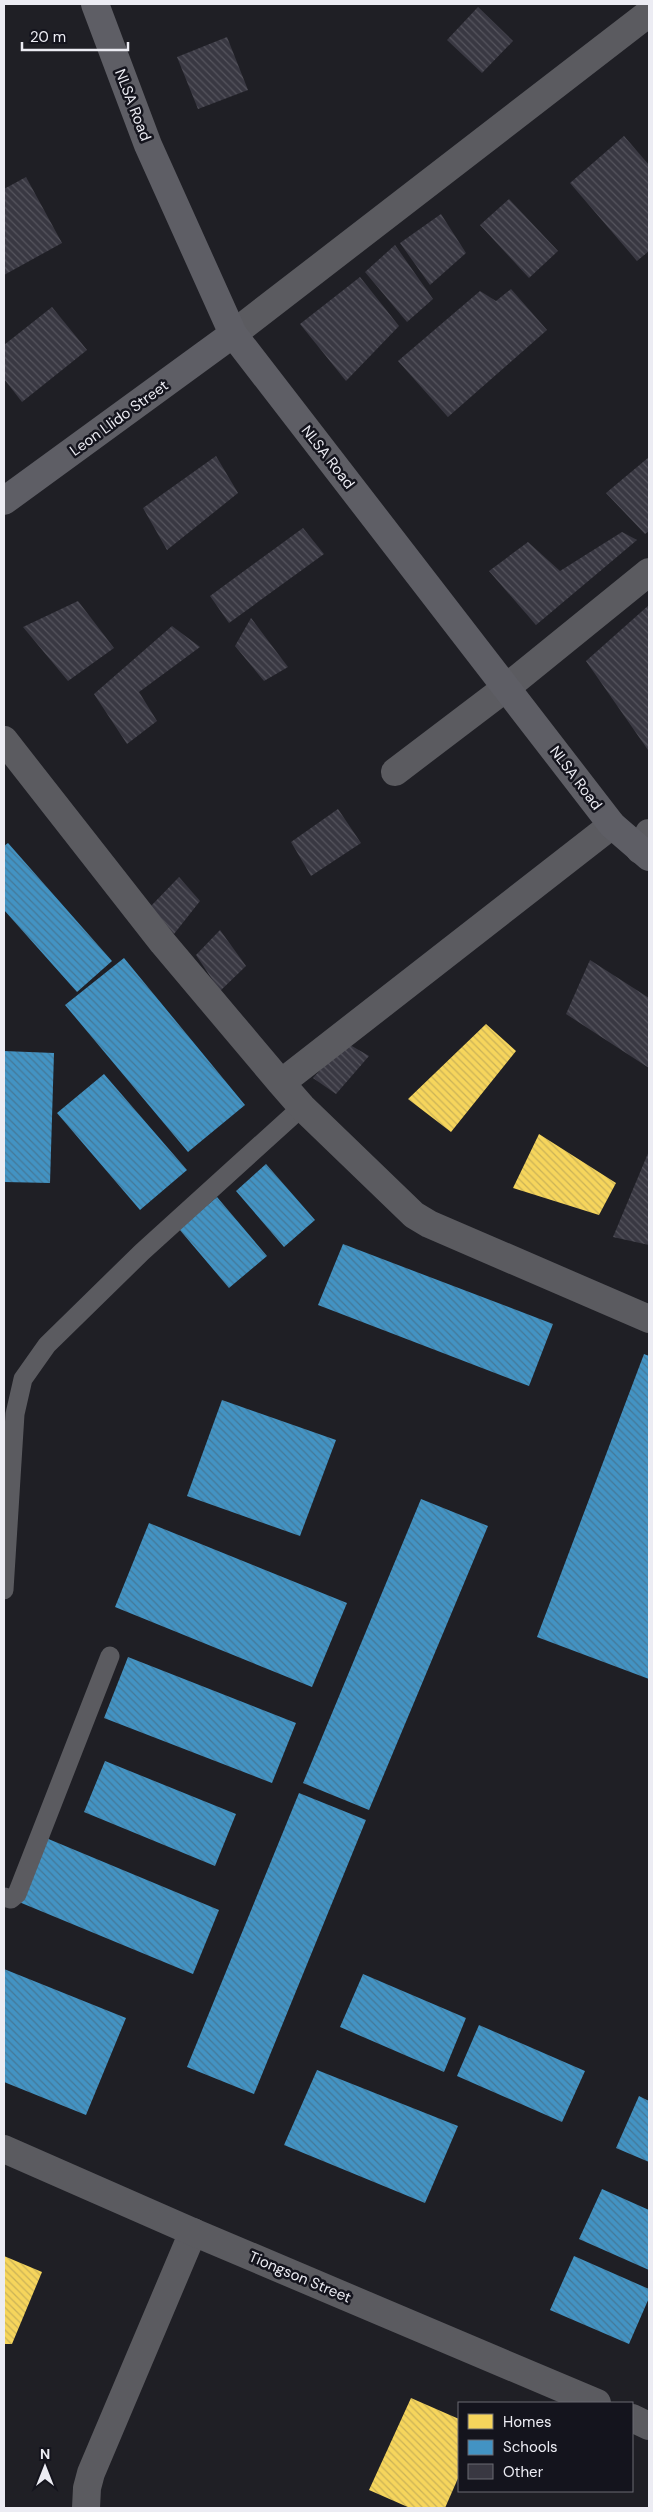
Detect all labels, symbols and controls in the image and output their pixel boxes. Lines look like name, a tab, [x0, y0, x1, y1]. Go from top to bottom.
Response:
scale bar	[22, 20, 129, 52]
text: 20 m	[30, 27, 66, 47]
street label: NLSA Road	[110, 66, 156, 144]
street label: Leon Llido Street	[66, 375, 172, 461]
street label: NLSA Road	[297, 421, 359, 493]
street label: NLSA Road	[545, 742, 607, 814]
street label: Tiongson Street	[246, 2246, 354, 2308]
legend	[458, 2402, 633, 2492]
text: Homes	[503, 2412, 552, 2432]
text: Schools	[503, 2437, 558, 2457]
north arrow	[20, 2442, 70, 2492]
text: N	[40, 2445, 50, 2463]
text: Other	[503, 2462, 544, 2482]

